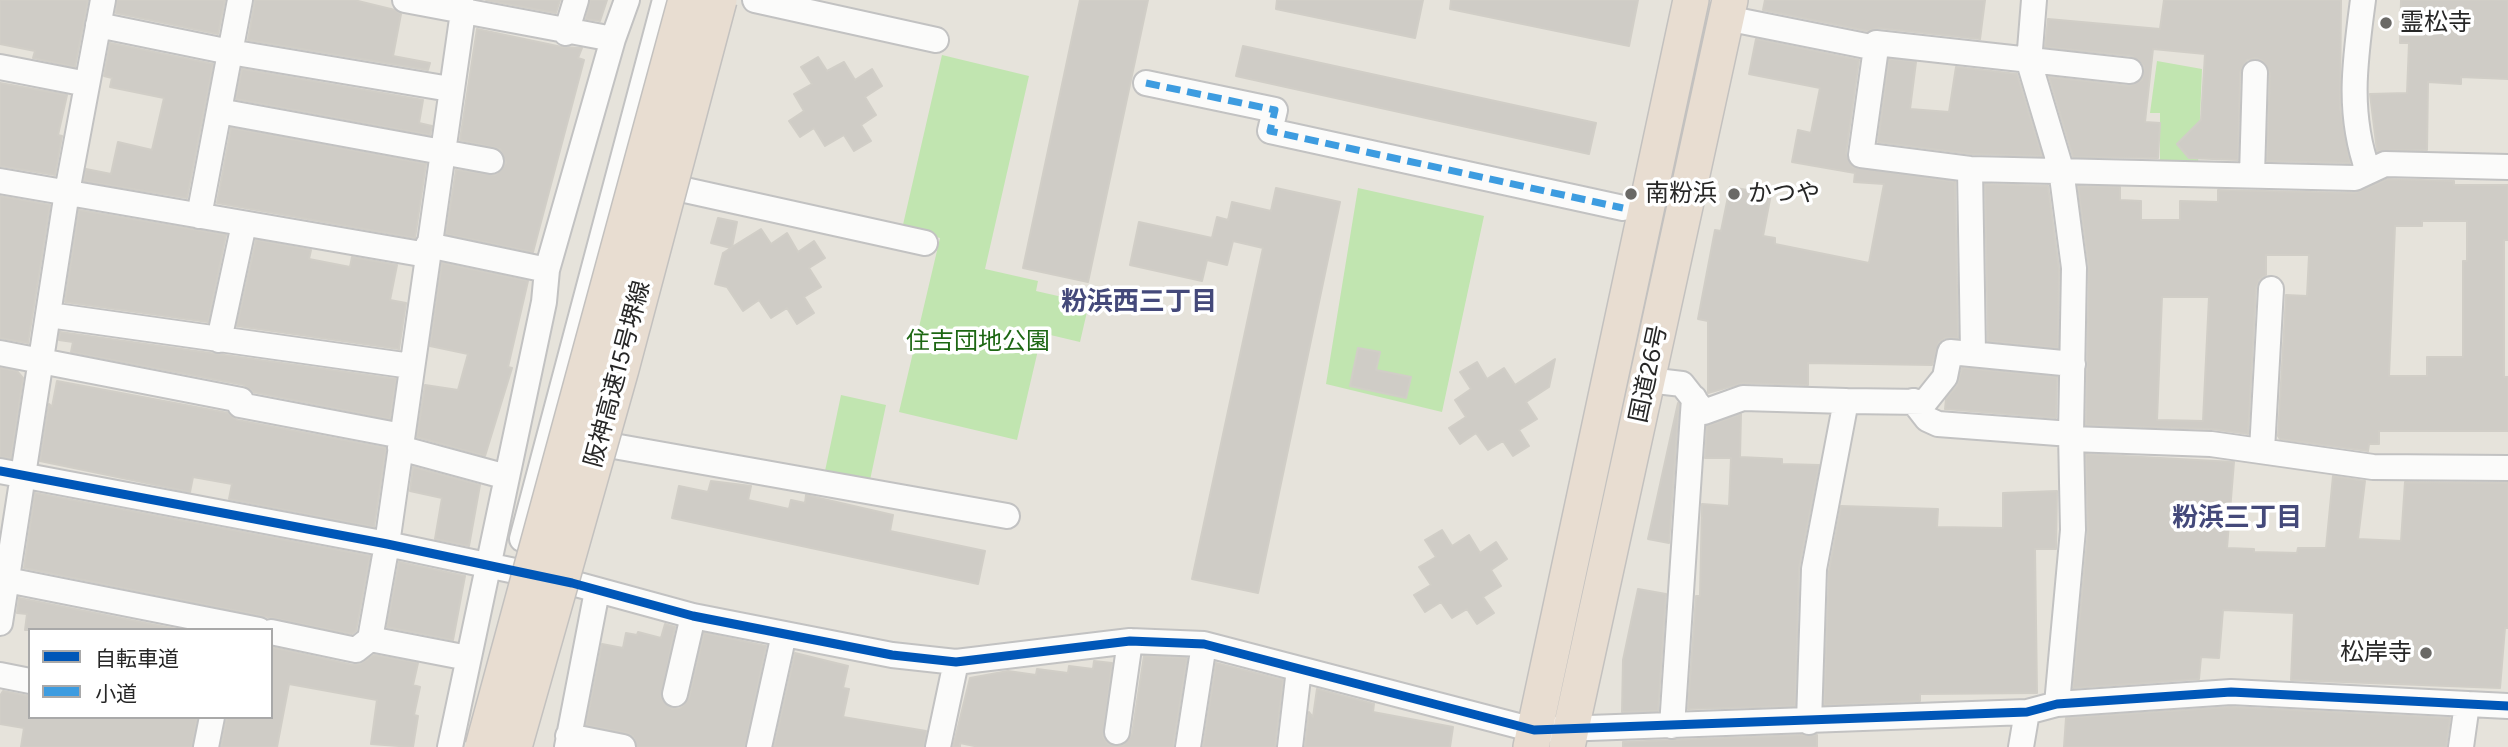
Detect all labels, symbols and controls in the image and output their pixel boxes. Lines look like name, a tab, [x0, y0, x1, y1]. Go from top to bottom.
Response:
place label: 霊松寺	[2400, 9, 2472, 37]
marker: 霊松寺	[2378, 15, 2394, 31]
place label: 南粉浜	[1645, 180, 1717, 208]
place label: かつや	[1748, 180, 1820, 208]
marker: 南粉浜	[1623, 186, 1639, 202]
marker: かつや	[1726, 186, 1742, 202]
street label: 阪神高速15号堺線	[579, 278, 657, 470]
district label: 粉浜西三丁目	[1061, 286, 1217, 318]
street label: 国道26号	[1625, 323, 1673, 425]
park label: 住吉団地公園	[906, 328, 1050, 356]
district label: 粉浜三丁目	[2172, 502, 2302, 534]
legend	[28, 628, 273, 719]
place label: 松岸寺	[2340, 639, 2412, 667]
marker: 松岸寺	[2418, 645, 2434, 661]
text: 自転車道	[95, 646, 179, 671]
text: 小道	[95, 681, 137, 706]

